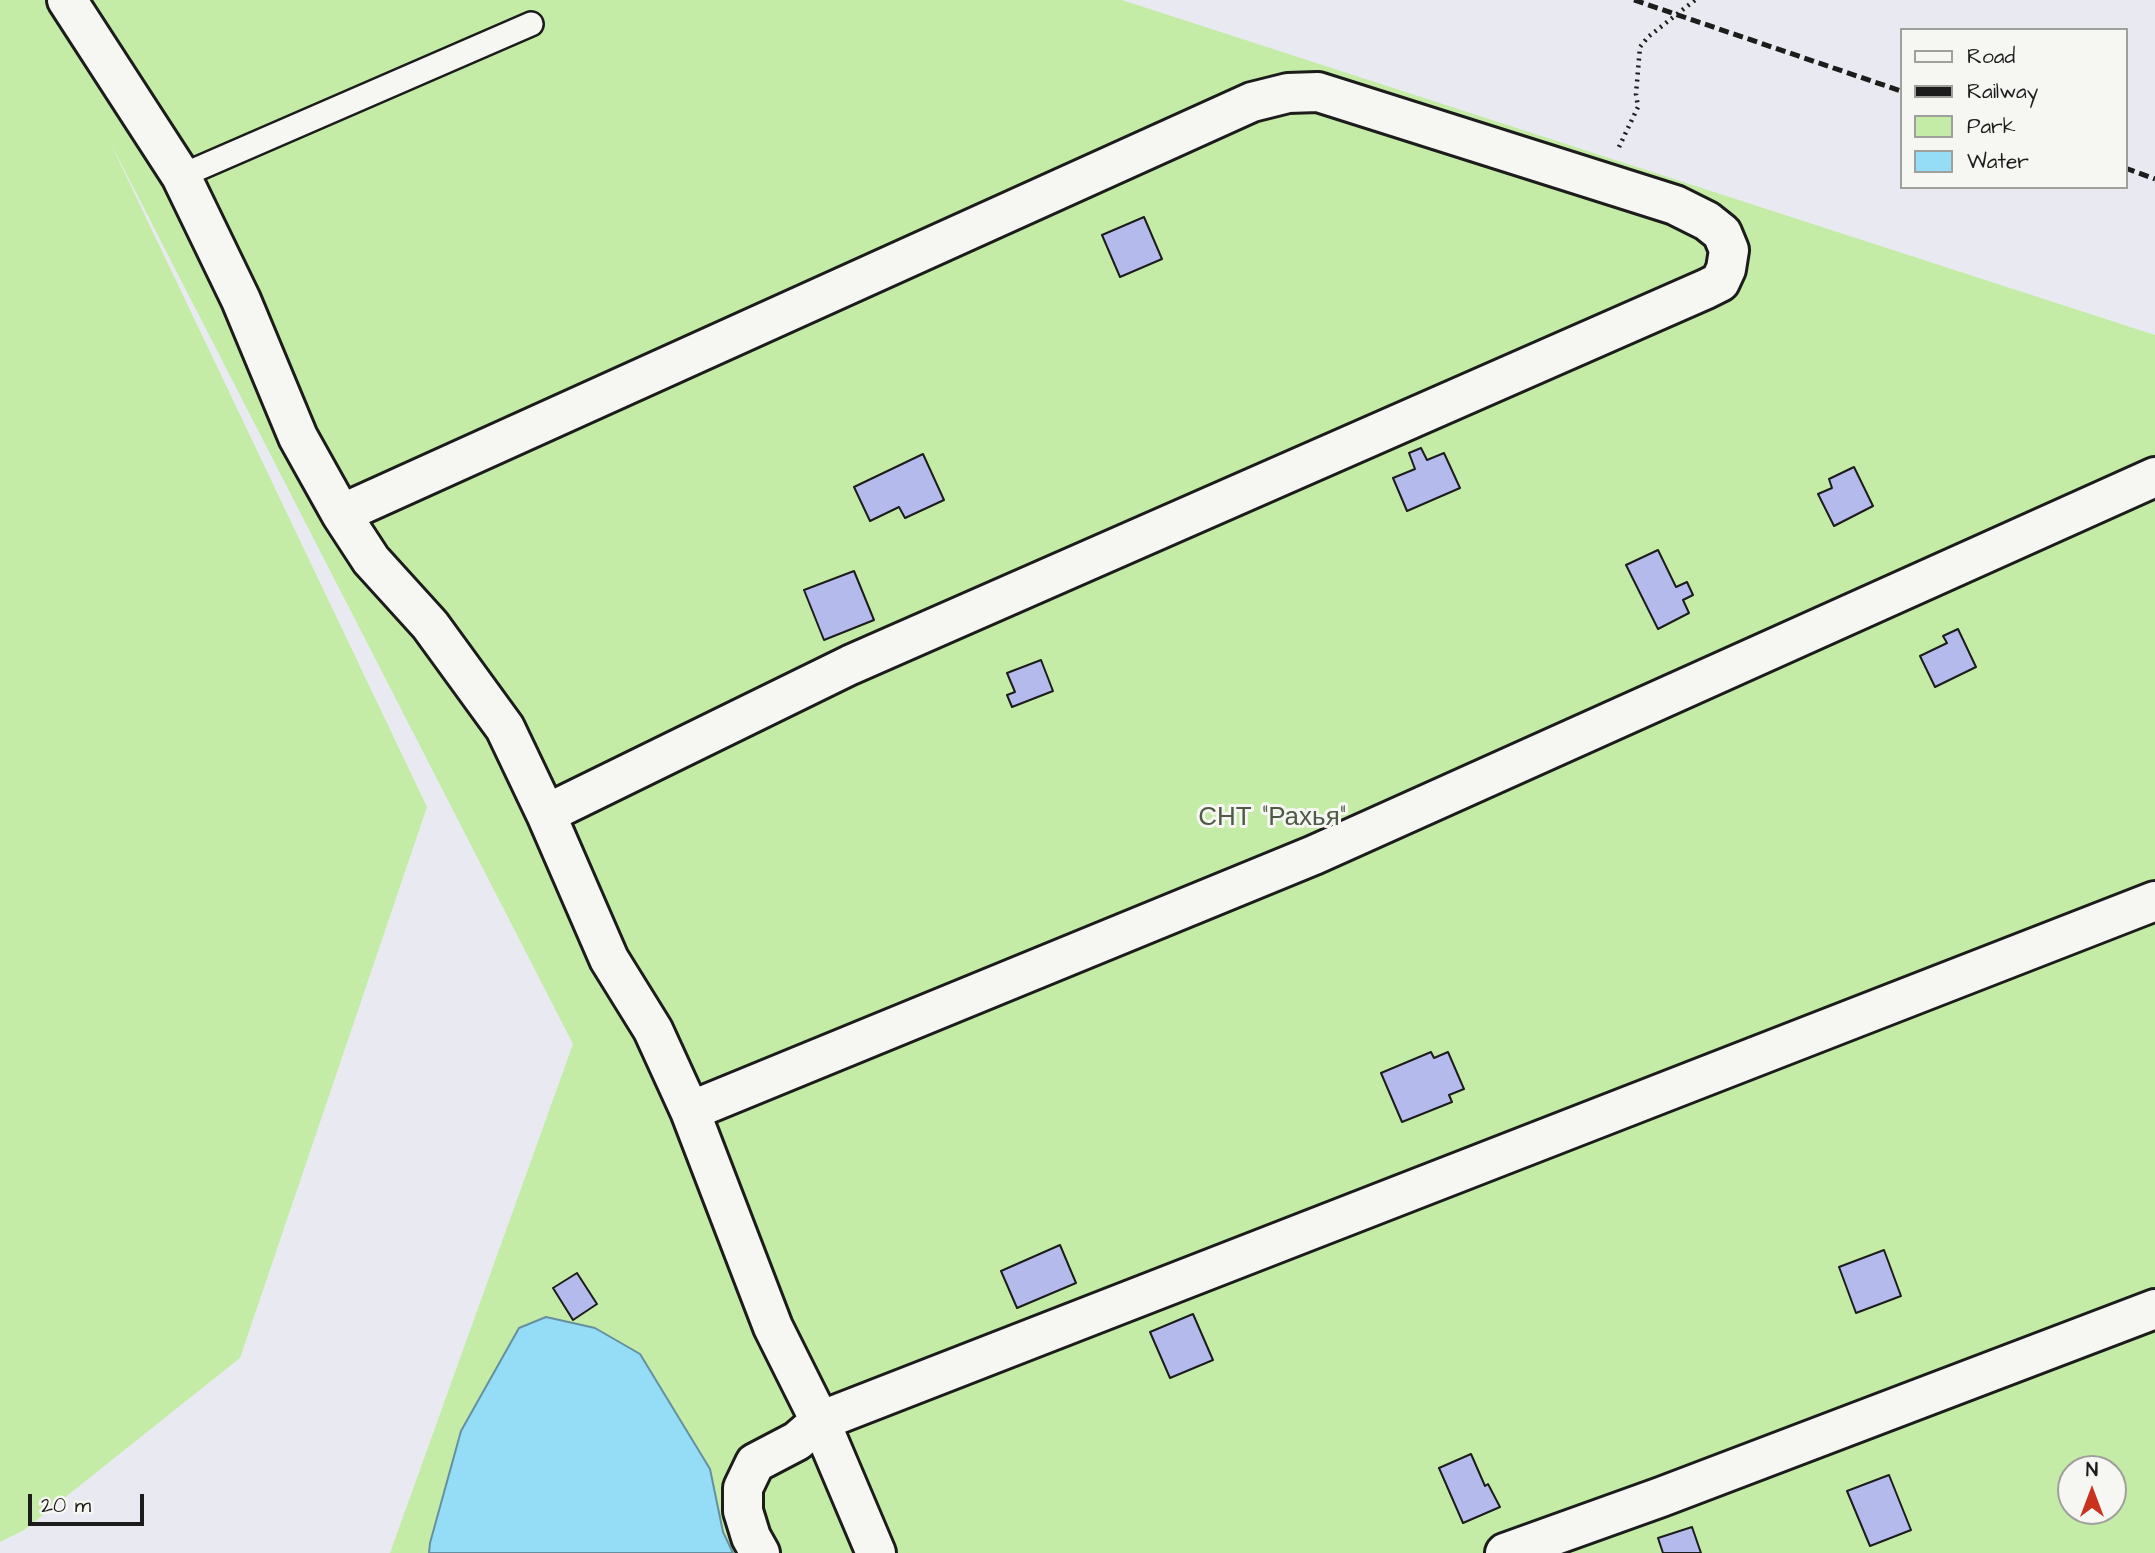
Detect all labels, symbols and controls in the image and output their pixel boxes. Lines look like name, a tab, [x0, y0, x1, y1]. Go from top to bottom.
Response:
legend	[1899, 28, 2127, 189]
text: Road	[1967, 42, 2015, 71]
text: Railway	[1967, 77, 2038, 106]
text: Park	[1967, 112, 2016, 141]
text: Water	[1967, 147, 2029, 176]
park label: СНТ "Рахья"	[1198, 804, 1346, 836]
north arrow	[2057, 1455, 2127, 1525]
text: N	[2086, 1457, 2098, 1484]
scale bar	[32, 1480, 147, 1524]
text: 20 m	[41, 1491, 91, 1520]

